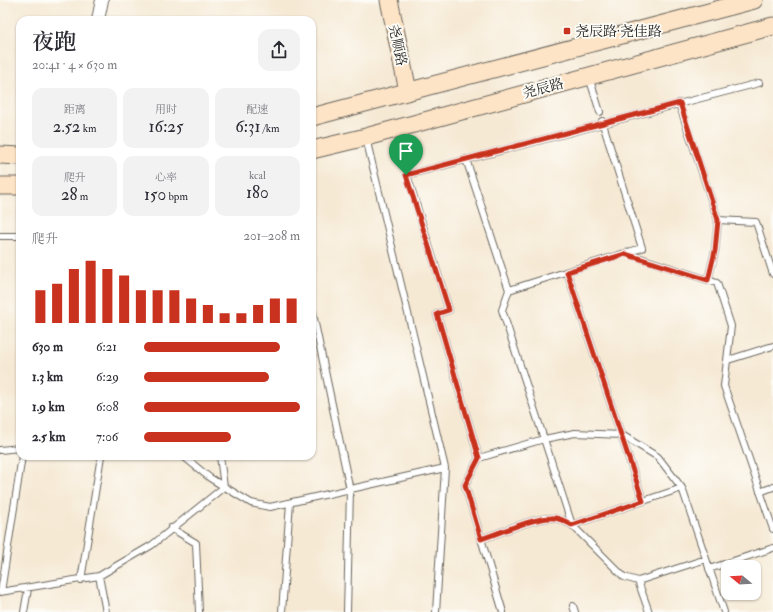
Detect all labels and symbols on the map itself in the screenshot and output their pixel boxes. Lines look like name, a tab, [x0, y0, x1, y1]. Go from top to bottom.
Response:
street label: 尧顺路	[385, 23, 410, 67]
place label: 尧辰路·尧佳路	[575, 23, 662, 40]
marker: 尧辰路·尧佳路	[562, 26, 572, 36]
street label: 尧辰路	[521, 75, 566, 102]
pin	[389, 134, 423, 175]
north arrow	[721, 560, 761, 600]

